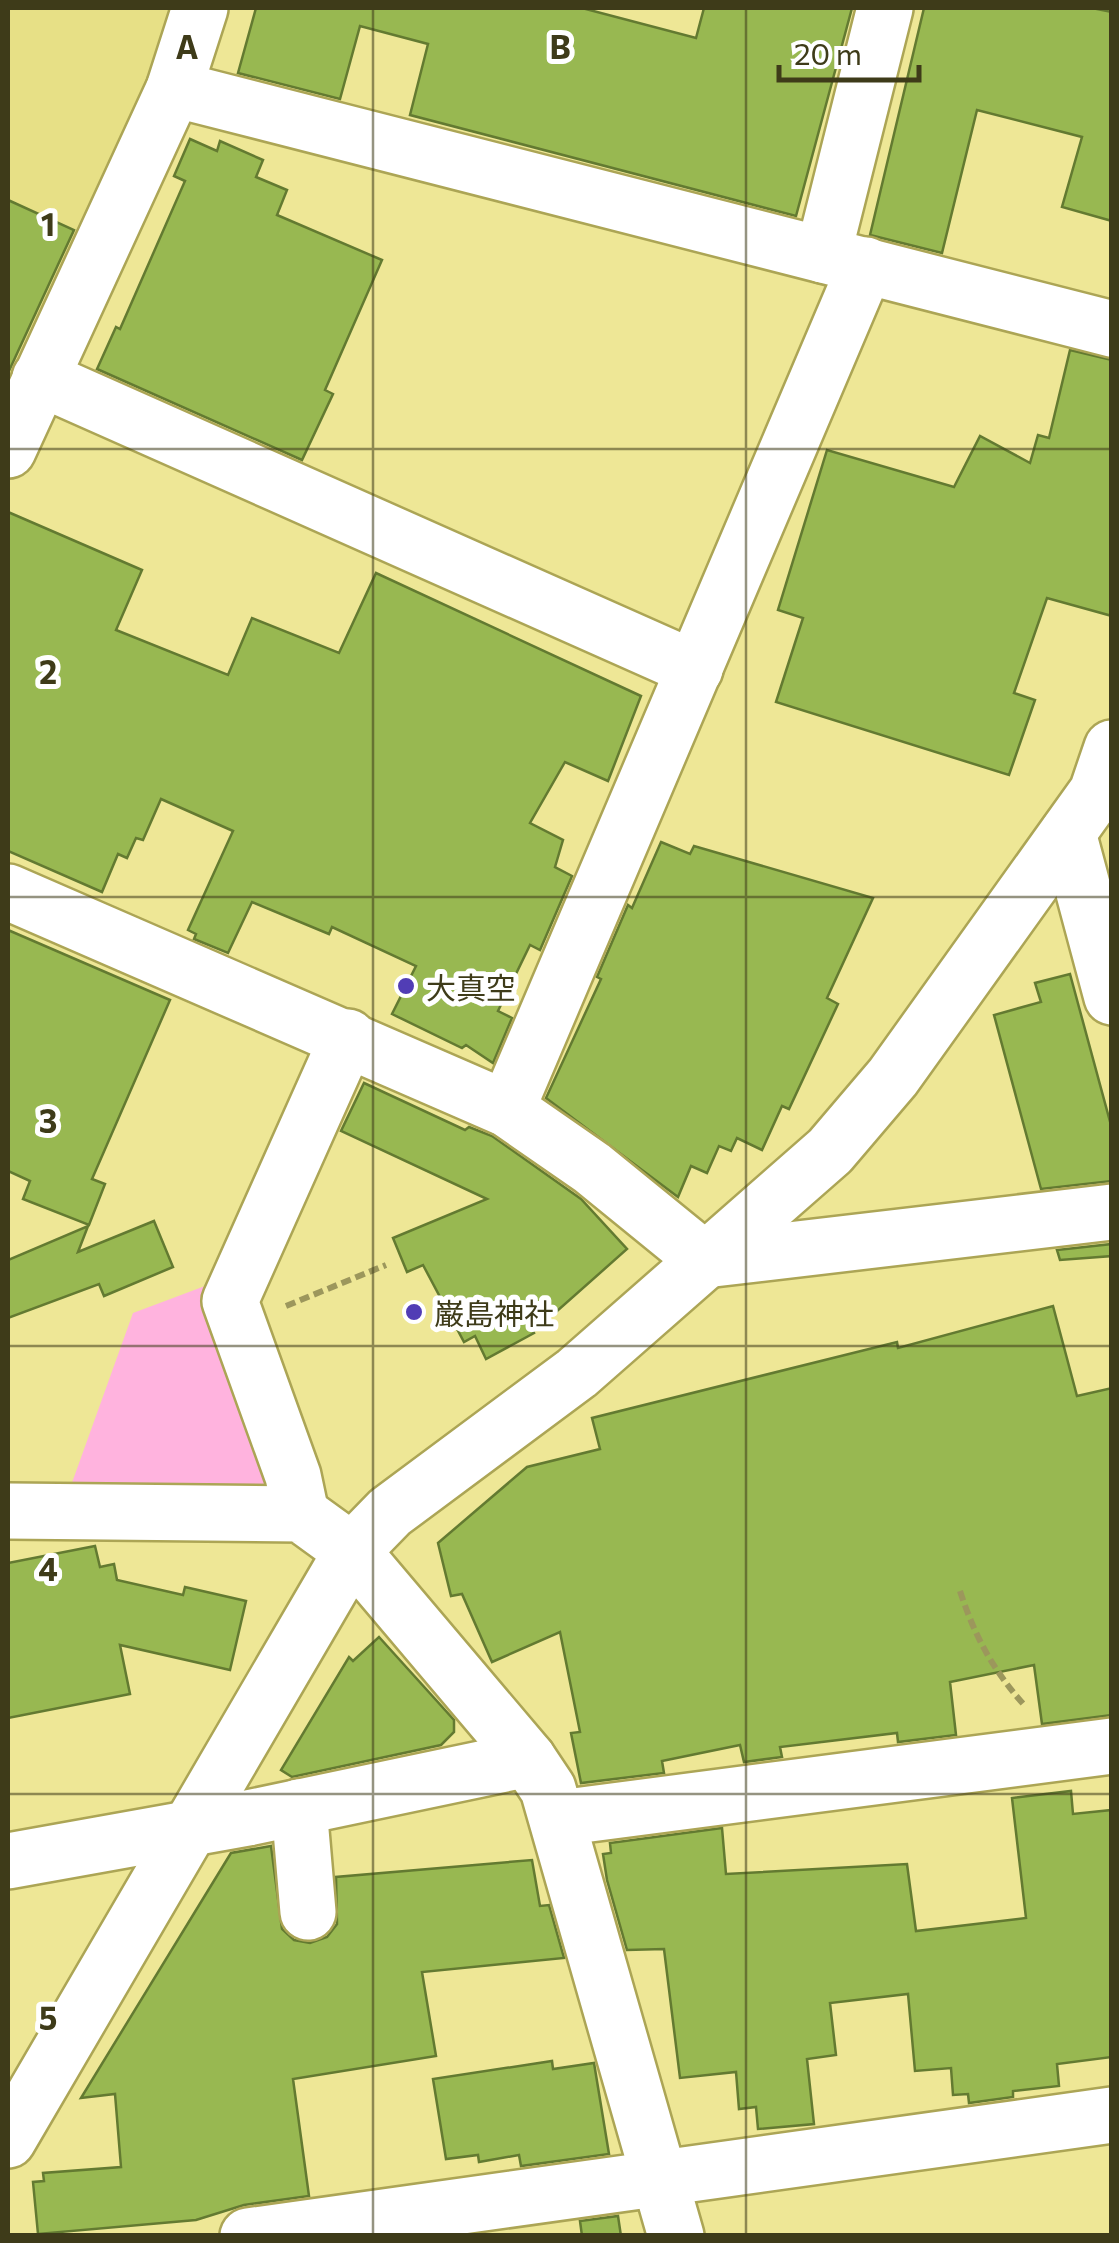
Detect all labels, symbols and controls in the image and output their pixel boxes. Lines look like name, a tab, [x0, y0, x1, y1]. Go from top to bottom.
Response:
scale bar	[779, 20, 919, 82]
text: A	[176, 26, 199, 66]
text: B	[549, 26, 571, 66]
text: 20 m	[794, 34, 862, 71]
text: 1	[41, 203, 55, 243]
text: 2	[39, 651, 57, 691]
place label: 大真空	[426, 968, 516, 1005]
marker: 大真空	[395, 975, 417, 997]
text: 3	[39, 1100, 57, 1140]
place label: 巌島神社	[434, 1294, 554, 1331]
marker: 巌島神社	[403, 1301, 425, 1323]
text: 4	[38, 1548, 58, 1588]
text: 5	[39, 1997, 57, 2037]

